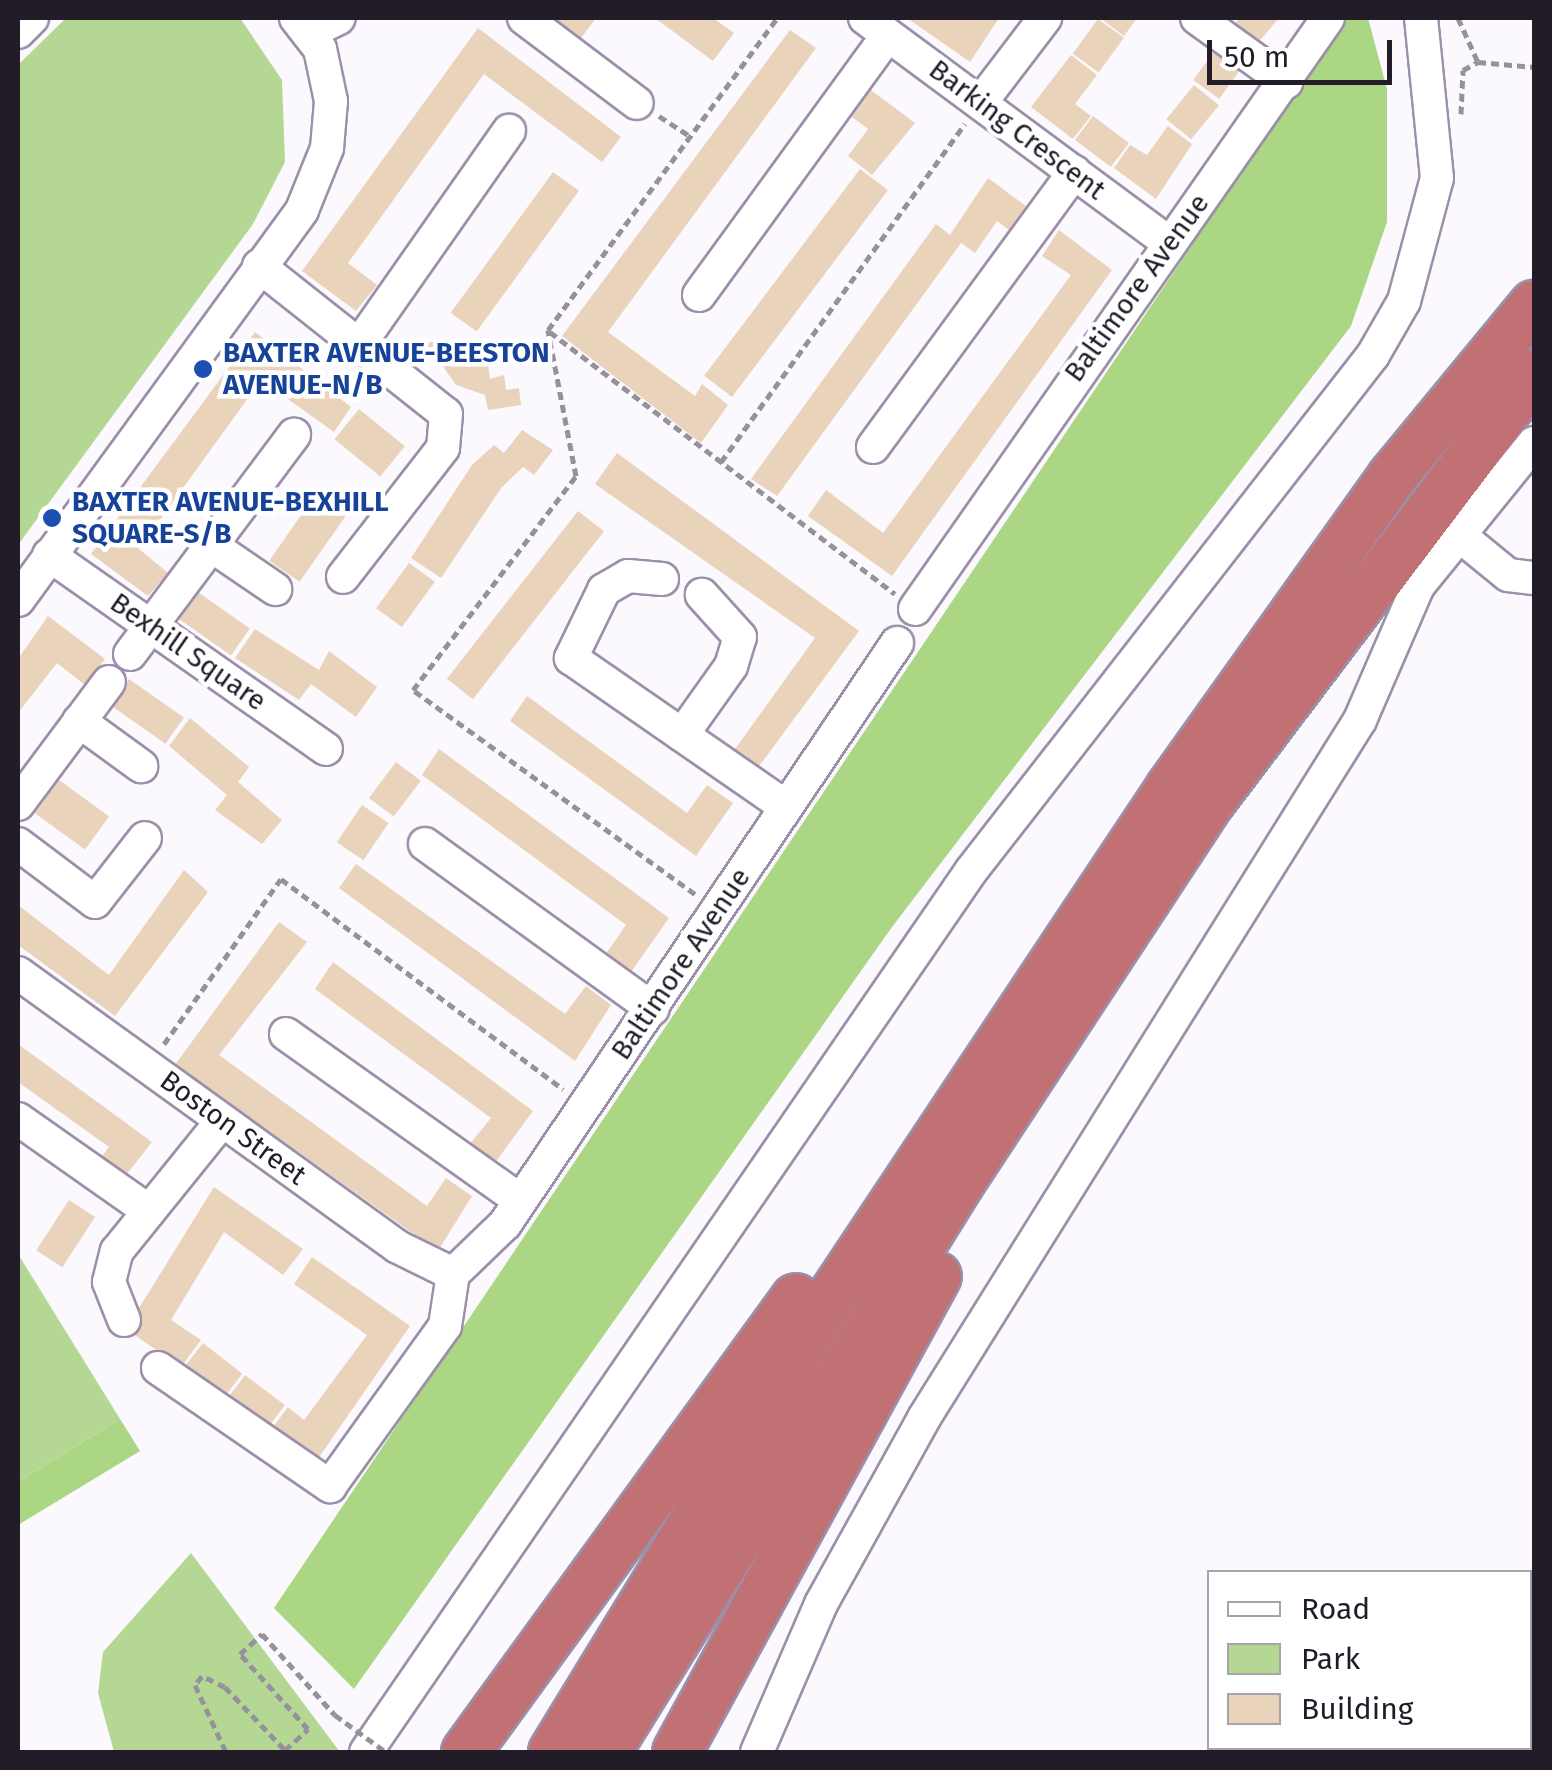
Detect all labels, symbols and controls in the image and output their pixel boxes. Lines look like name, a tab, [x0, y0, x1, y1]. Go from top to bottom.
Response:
scale bar	[1212, 20, 1397, 82]
text: 50 m	[1224, 39, 1289, 75]
street label: Barking Crescent	[922, 53, 1112, 207]
street label: Baltimore Avenue	[1058, 187, 1216, 389]
place label: BAXTER AVENUE-BEESTON AVENUE-N/B	[223, 336, 550, 402]
marker: BAXTER AVENUE-BEESTON AVENUE-N/B	[192, 358, 214, 380]
place label: BAXTER AVENUE-BEXHILL SQUARE-S/B	[72, 485, 389, 551]
marker: BAXTER AVENUE-BEXHILL SQUARE-S/B	[41, 507, 63, 529]
street label: Bexhill Square	[104, 586, 272, 718]
street label: Baltimore Avenue	[604, 862, 758, 1066]
street label: Boston Street	[153, 1064, 313, 1192]
legend	[1207, 1570, 1532, 1750]
text: Road	[1301, 1591, 1370, 1627]
text: Park	[1301, 1641, 1360, 1677]
text: Building	[1301, 1691, 1413, 1727]

